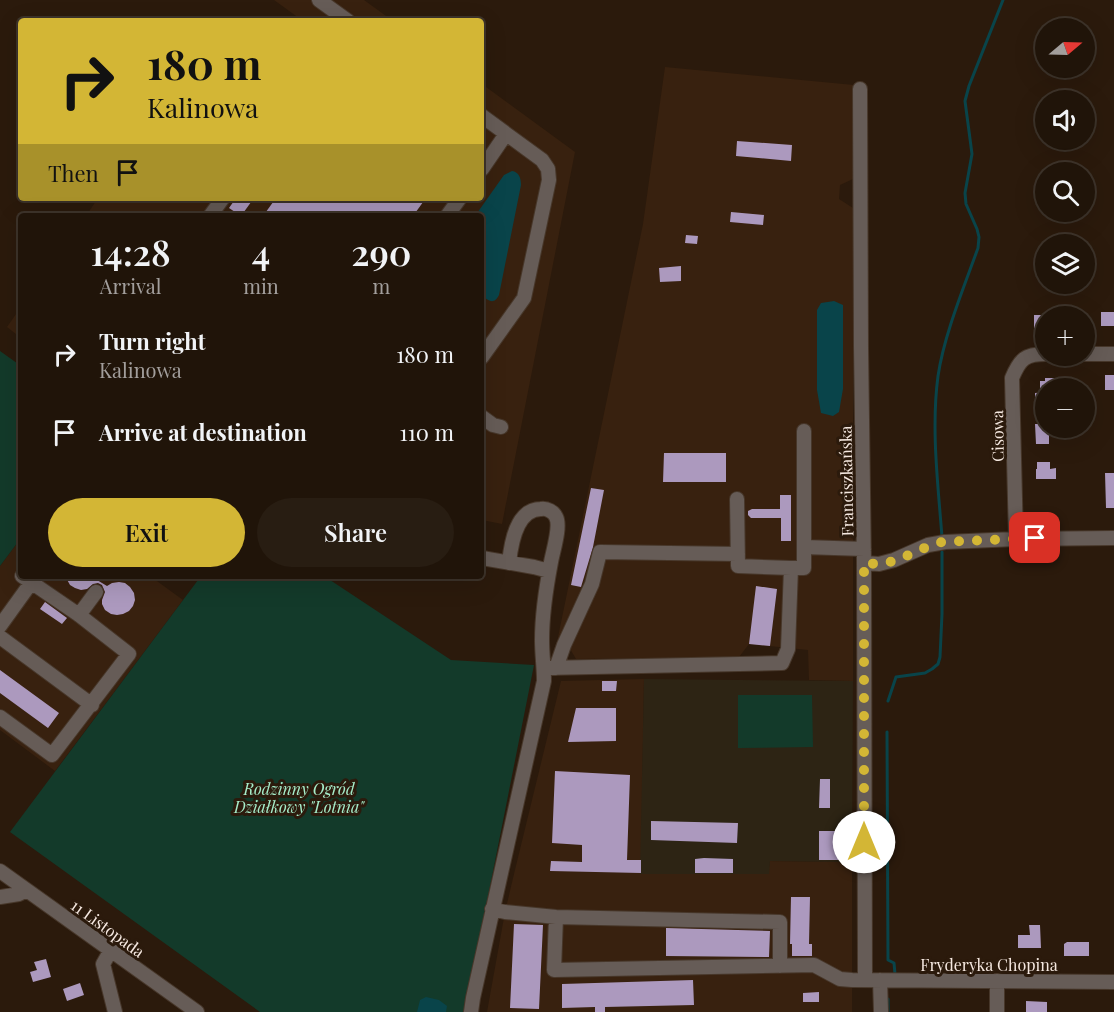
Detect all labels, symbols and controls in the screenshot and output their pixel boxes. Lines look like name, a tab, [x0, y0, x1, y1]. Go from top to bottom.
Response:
north arrow	[1035, 18, 1095, 78]
map controls	[1035, 18, 1095, 438]
text: 180 m	[147, 35, 262, 91]
icon: right	[48, 42, 126, 120]
text: Kalinowa	[147, 89, 259, 125]
button: sound	[1035, 90, 1095, 150]
icon: arrive	[111, 156, 144, 189]
text: Then	[48, 158, 99, 188]
button: search	[1035, 162, 1095, 222]
text: 14:28	[90, 227, 171, 275]
text: 4	[252, 227, 270, 275]
text: 290	[351, 227, 412, 275]
button: layers	[1035, 234, 1095, 294]
text: Arrival	[100, 272, 161, 299]
text: min	[243, 272, 279, 299]
text: m	[372, 272, 390, 299]
button: +	[1035, 306, 1095, 366]
text: Turn right	[99, 326, 205, 356]
icon: right	[48, 338, 81, 371]
text: 180 m	[396, 339, 454, 369]
text: Kalinowa	[99, 356, 182, 383]
button: −	[1035, 378, 1095, 438]
street label: Cisowa	[986, 410, 1008, 462]
icon: arrive	[48, 416, 81, 449]
text: Arrive at destination	[99, 417, 307, 447]
text: 110 m	[400, 417, 454, 447]
street label: Franciszkańska	[835, 425, 857, 537]
button: Exit	[48, 498, 245, 567]
button: Share	[257, 498, 454, 567]
pin	[1009, 512, 1060, 563]
icon: arrive	[1018, 521, 1051, 554]
park label: Rodzinny Ogród Działkowy "Lotnia"	[233, 778, 365, 817]
position arrow	[832, 810, 896, 874]
street label: 11 Listopada	[67, 894, 149, 962]
street label: Fryderyka Chopina	[920, 954, 1058, 975]

